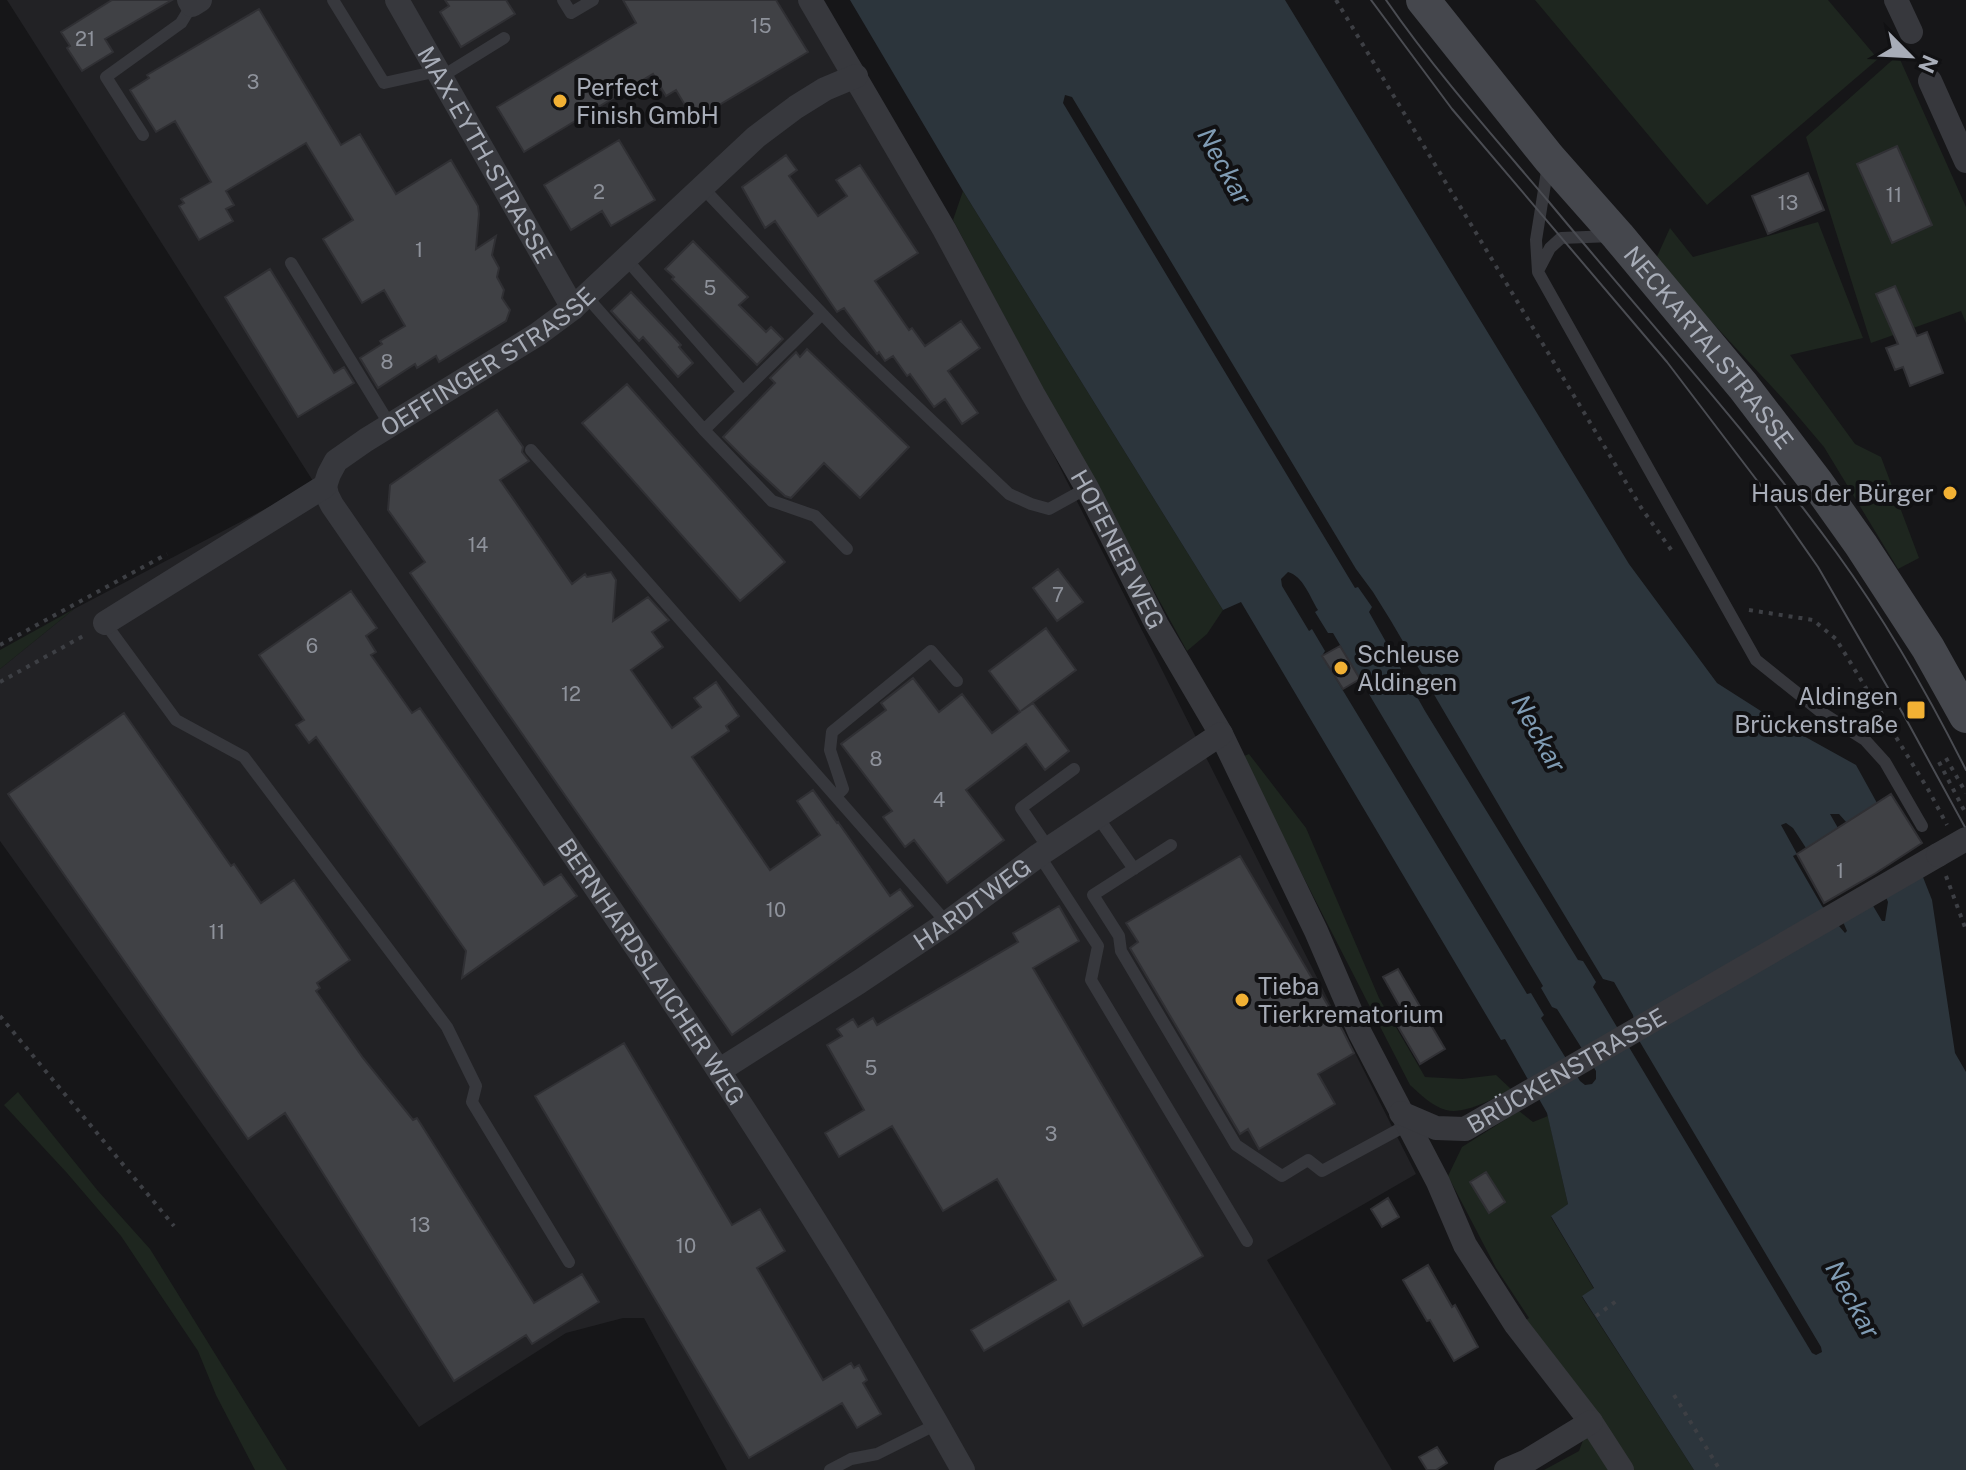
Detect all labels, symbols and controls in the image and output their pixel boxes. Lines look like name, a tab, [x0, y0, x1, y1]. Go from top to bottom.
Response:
house number: 15	[751, 14, 771, 38]
north arrow	[1870, 16, 1950, 96]
house number: 21	[75, 27, 95, 51]
street label: MAX-EYTH-STRASSE	[412, 41, 558, 268]
text: N	[1913, 51, 1944, 77]
house number: 3	[247, 70, 259, 94]
place label: Perfect Finish GmbH	[576, 73, 719, 129]
marker: Perfect Finish GmbH	[551, 92, 569, 110]
water label: Neckar	[1191, 122, 1259, 210]
house number: 2	[593, 180, 605, 204]
house number: 11	[1886, 183, 1902, 207]
house number: 13	[1778, 191, 1798, 215]
house number: 1	[415, 238, 423, 262]
street label: NECKARTALSTRASSE	[1618, 240, 1800, 454]
house number: 5	[704, 276, 716, 300]
street label: OEFFINGER STRASSE	[375, 281, 601, 442]
house number: 8	[381, 350, 393, 374]
street label: HOFENER WEG	[1065, 465, 1171, 634]
place label: Haus der Bürger	[1751, 479, 1934, 507]
marker: Haus der Bürger	[1941, 484, 1959, 502]
house number: 14	[468, 533, 488, 557]
house number: 7	[1052, 583, 1064, 607]
house number: 6	[306, 634, 318, 658]
place label: Schleuse Aldingen	[1357, 640, 1460, 696]
marker: Schleuse Aldingen	[1332, 659, 1350, 677]
house number: 12	[561, 682, 581, 706]
place label: Aldingen Brückenstraße	[1734, 682, 1898, 738]
water label: Neckar	[1505, 689, 1573, 777]
marker: Aldingen Brückenstraße	[1905, 699, 1927, 721]
house number: 8	[870, 747, 882, 771]
house number: 4	[933, 788, 945, 812]
street label: BERNHARDSLAICHER WEG	[552, 833, 751, 1110]
street label: HARDTWEG	[908, 852, 1036, 956]
house number: 1	[1836, 859, 1844, 883]
house number: 10	[766, 898, 786, 922]
house number: 11	[209, 920, 225, 944]
place label: Tieba Tierkrematorium	[1258, 972, 1444, 1028]
marker: Tieba Tierkrematorium	[1233, 991, 1251, 1009]
street label: BRÜCKENSTRASSE	[1462, 1002, 1671, 1139]
house number: 5	[865, 1056, 877, 1080]
house number: 3	[1045, 1122, 1057, 1146]
house number: 13	[410, 1213, 430, 1237]
house number: 10	[676, 1234, 696, 1258]
water label: Neckar	[1819, 1255, 1887, 1343]

